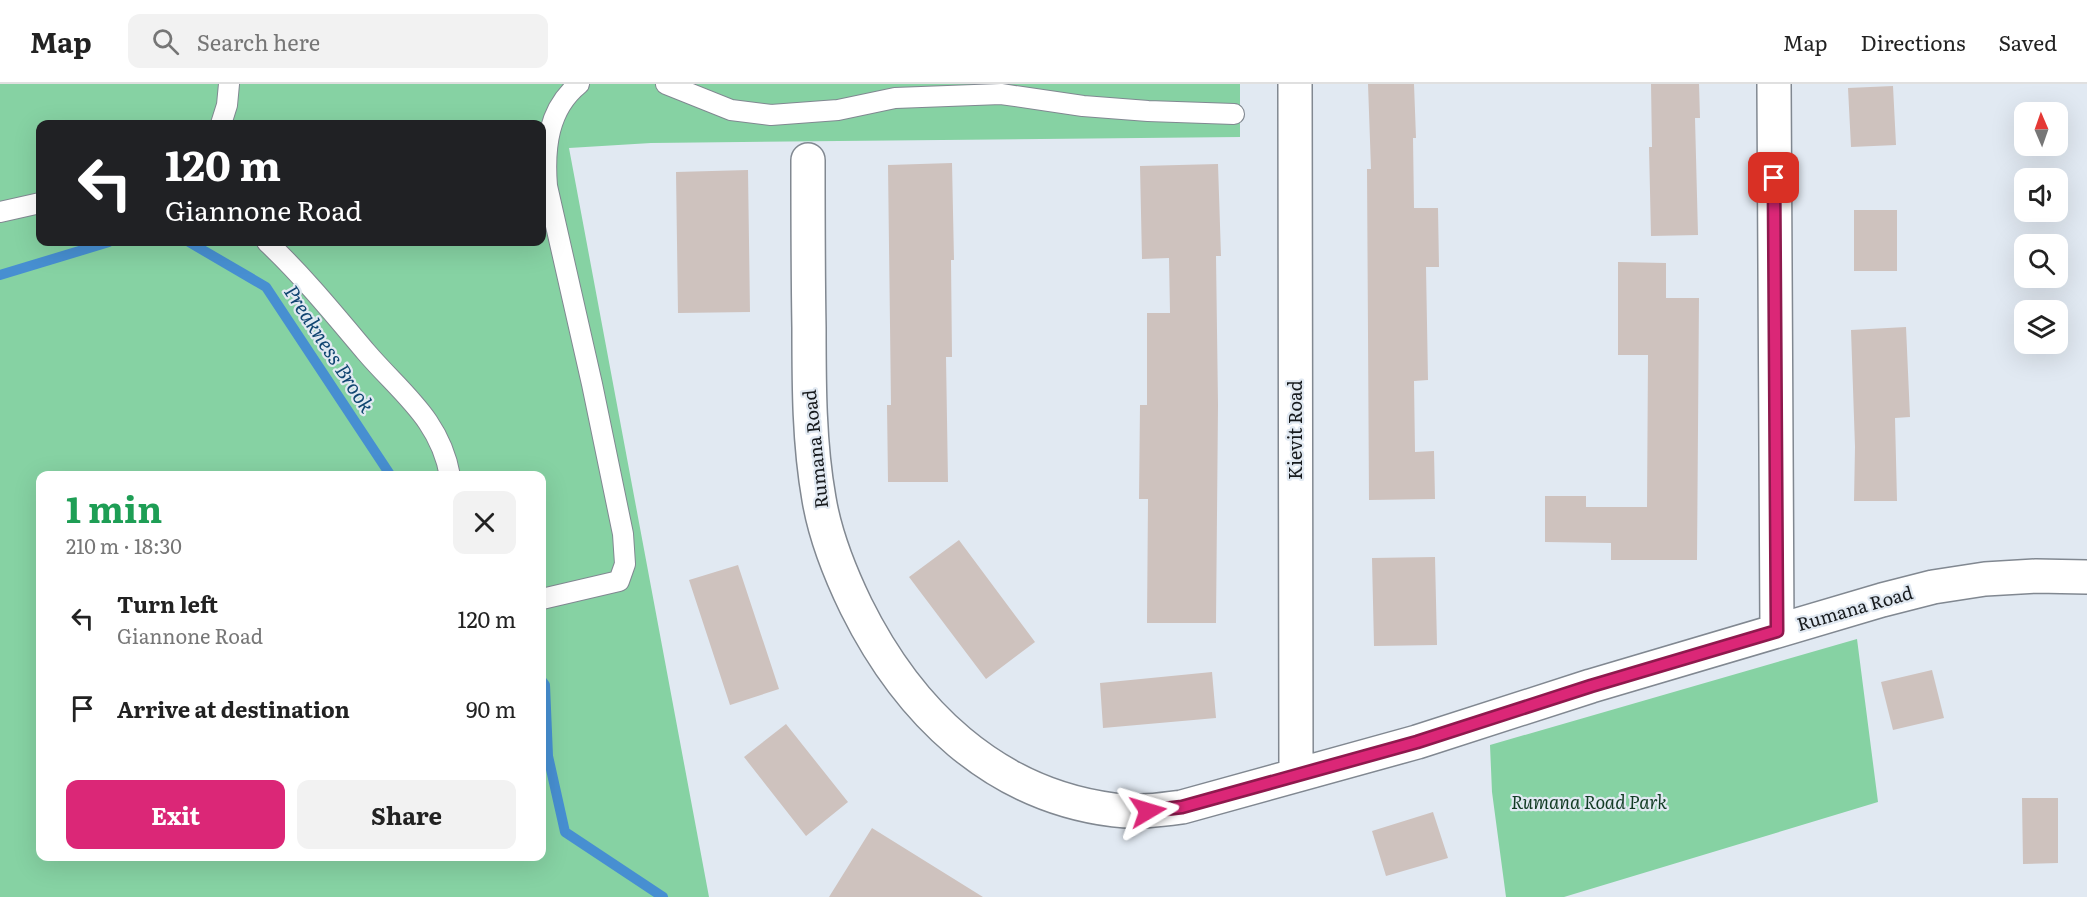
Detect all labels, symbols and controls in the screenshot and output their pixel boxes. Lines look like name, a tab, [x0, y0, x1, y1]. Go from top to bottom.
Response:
search box	[128, 14, 548, 68]
text: Map	[30, 20, 92, 62]
icon: search	[149, 25, 182, 58]
text: Search here	[197, 25, 320, 58]
text: Map	[1783, 26, 1828, 57]
text: Directions	[1861, 26, 1966, 57]
text: Saved	[1999, 26, 2057, 57]
north arrow	[2014, 102, 2068, 156]
map controls	[2014, 102, 2068, 354]
text: 120 m	[165, 132, 281, 194]
icon: left	[66, 144, 144, 222]
pin	[1748, 152, 1799, 203]
icon: arrive	[1757, 161, 1790, 194]
button: sound	[2014, 168, 2068, 222]
text: Giannone Road	[165, 189, 362, 229]
button: search	[2014, 234, 2068, 288]
water label: Preakness Brook	[278, 278, 383, 418]
button: layers	[2014, 300, 2068, 354]
street label: Kievit Road	[1281, 380, 1308, 480]
street label: Rumana Road	[795, 388, 834, 510]
text: 1 min	[66, 481, 162, 534]
button: close	[453, 491, 516, 554]
text: 210 m · 18:30	[66, 530, 182, 560]
street label: Rumana Road	[1793, 578, 1916, 637]
text: Turn left	[117, 587, 218, 620]
icon: left	[66, 602, 99, 635]
text: 120 m	[457, 602, 516, 635]
text: Giannone Road	[117, 620, 263, 650]
icon: arrive	[66, 692, 99, 725]
text: Arrive at destination	[117, 692, 350, 725]
text: 90 m	[466, 692, 516, 725]
position arrow	[1116, 779, 1180, 843]
button: Exit	[66, 780, 285, 849]
button: Share	[297, 780, 516, 849]
park label: Rumana Road Park	[1511, 788, 1667, 815]

